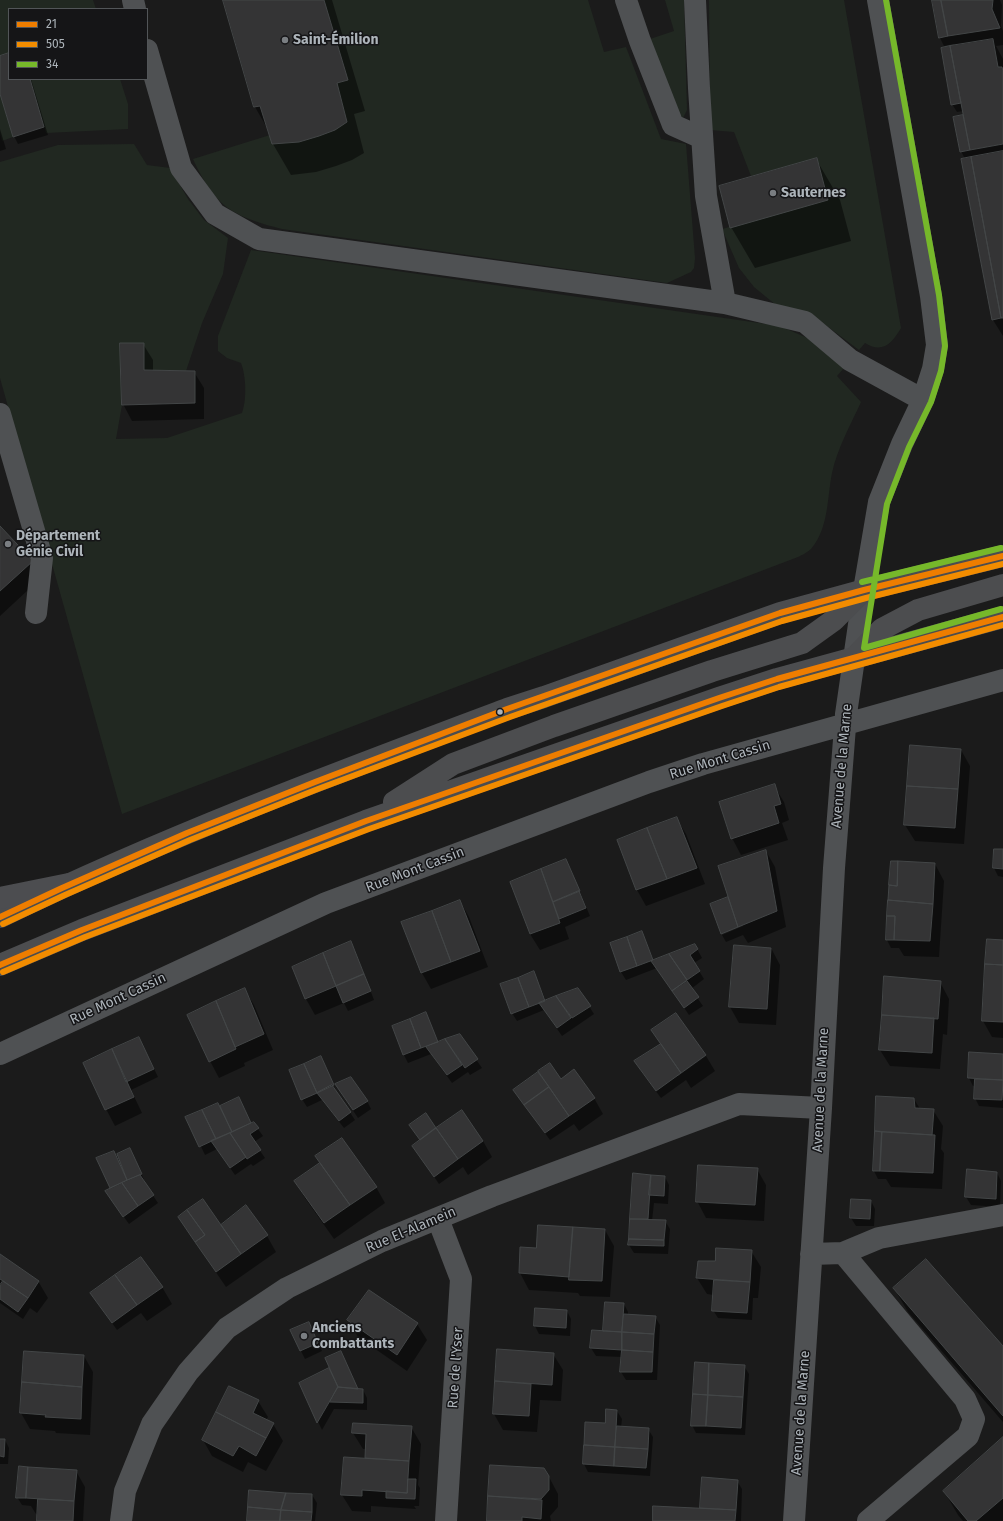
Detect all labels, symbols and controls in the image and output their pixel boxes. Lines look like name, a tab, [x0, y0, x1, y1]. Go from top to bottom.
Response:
legend	[8, 8, 148, 80]
text: 21	[46, 17, 57, 31]
place label: Saint-Émilion	[293, 32, 379, 48]
marker: Saint-Émilion	[280, 35, 290, 45]
text: 505	[46, 37, 65, 51]
text: 34	[46, 57, 58, 71]
place label: Sauternes	[781, 185, 846, 201]
marker: Sauternes	[768, 188, 778, 198]
place label: Département Génie Civil	[16, 528, 100, 560]
marker: Département Génie Civil	[3, 539, 13, 549]
street label: Avenue de la Marne	[828, 703, 856, 829]
unlabelled marker	[495, 707, 505, 717]
street label: Rue Mont Cassin	[668, 737, 772, 783]
street label: Rue Mont Cassin	[363, 843, 467, 897]
street label: Rue Mont Cassin	[67, 969, 169, 1029]
street label: Avenue de la Marne	[809, 1027, 833, 1153]
street label: Rue El-Alamein	[363, 1203, 459, 1257]
place label: Anciens Combattants	[312, 1320, 394, 1352]
street label: Rue de l'Yser	[445, 1327, 467, 1409]
marker: Anciens Combattants	[299, 1331, 309, 1341]
street label: Avenue de la Marne	[788, 1350, 814, 1476]

